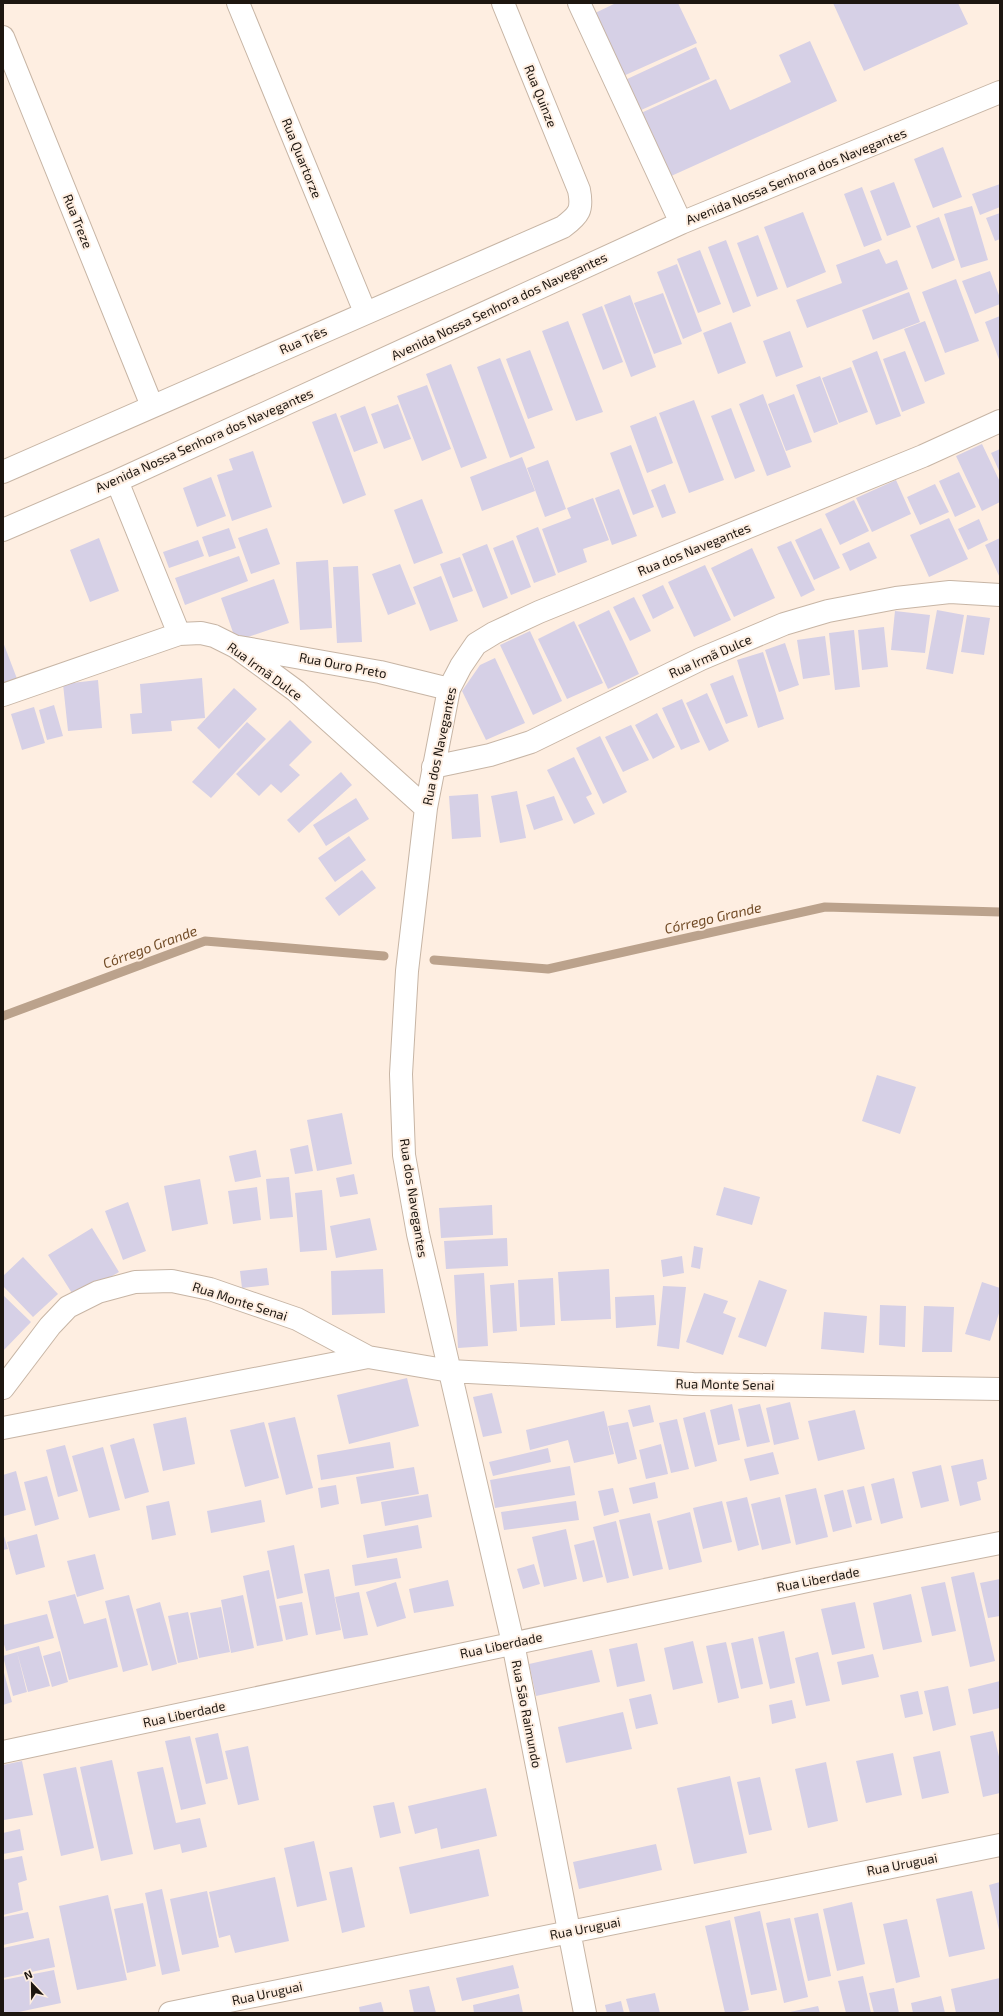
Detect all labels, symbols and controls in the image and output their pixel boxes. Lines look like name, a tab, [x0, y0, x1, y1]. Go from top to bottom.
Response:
street label: Rua Quinze	[521, 62, 561, 130]
street label: Rua Quartorze	[279, 116, 325, 200]
street label: Avenida Nossa Senhora dos Navegantes	[683, 124, 909, 228]
street label: Rua Treze	[60, 192, 96, 251]
street label: Avenida Nossa Senhora dos Navegantes	[388, 249, 610, 363]
street label: Rua Três	[277, 322, 329, 358]
street label: Avenida Nossa Senhora dos Navegantes	[93, 385, 315, 495]
street label: Rua dos Navegantes	[635, 519, 753, 579]
street label: Rua Irmã Dulce	[666, 631, 754, 681]
street label: Rua Irmã Dulce	[224, 638, 306, 704]
street label: Rua Ouro Preto	[298, 649, 388, 681]
street label: Rua dos Navegantes	[419, 685, 459, 807]
water label: Córrego Grande	[663, 898, 764, 937]
water label: Córrego Grande	[100, 921, 200, 971]
street label: Rua dos Navegantes	[397, 1137, 431, 1259]
street label: Rua Monte Senai	[191, 1278, 289, 1324]
street label: Rua Monte Senai	[675, 1375, 775, 1393]
street label: Rua Liberdade	[775, 1563, 861, 1595]
street label: Rua Liberdade	[458, 1628, 544, 1662]
street label: Rua São Raimundo	[509, 1659, 545, 1769]
street label: Rua Liberdade	[141, 1697, 227, 1731]
street label: Rua Uruguai	[865, 1849, 939, 1879]
street label: Rua Uruguai	[548, 1913, 622, 1943]
north arrow	[12, 1964, 52, 2004]
text: N	[22, 1967, 34, 1982]
street label: Rua Uruguai	[230, 1978, 304, 2008]

